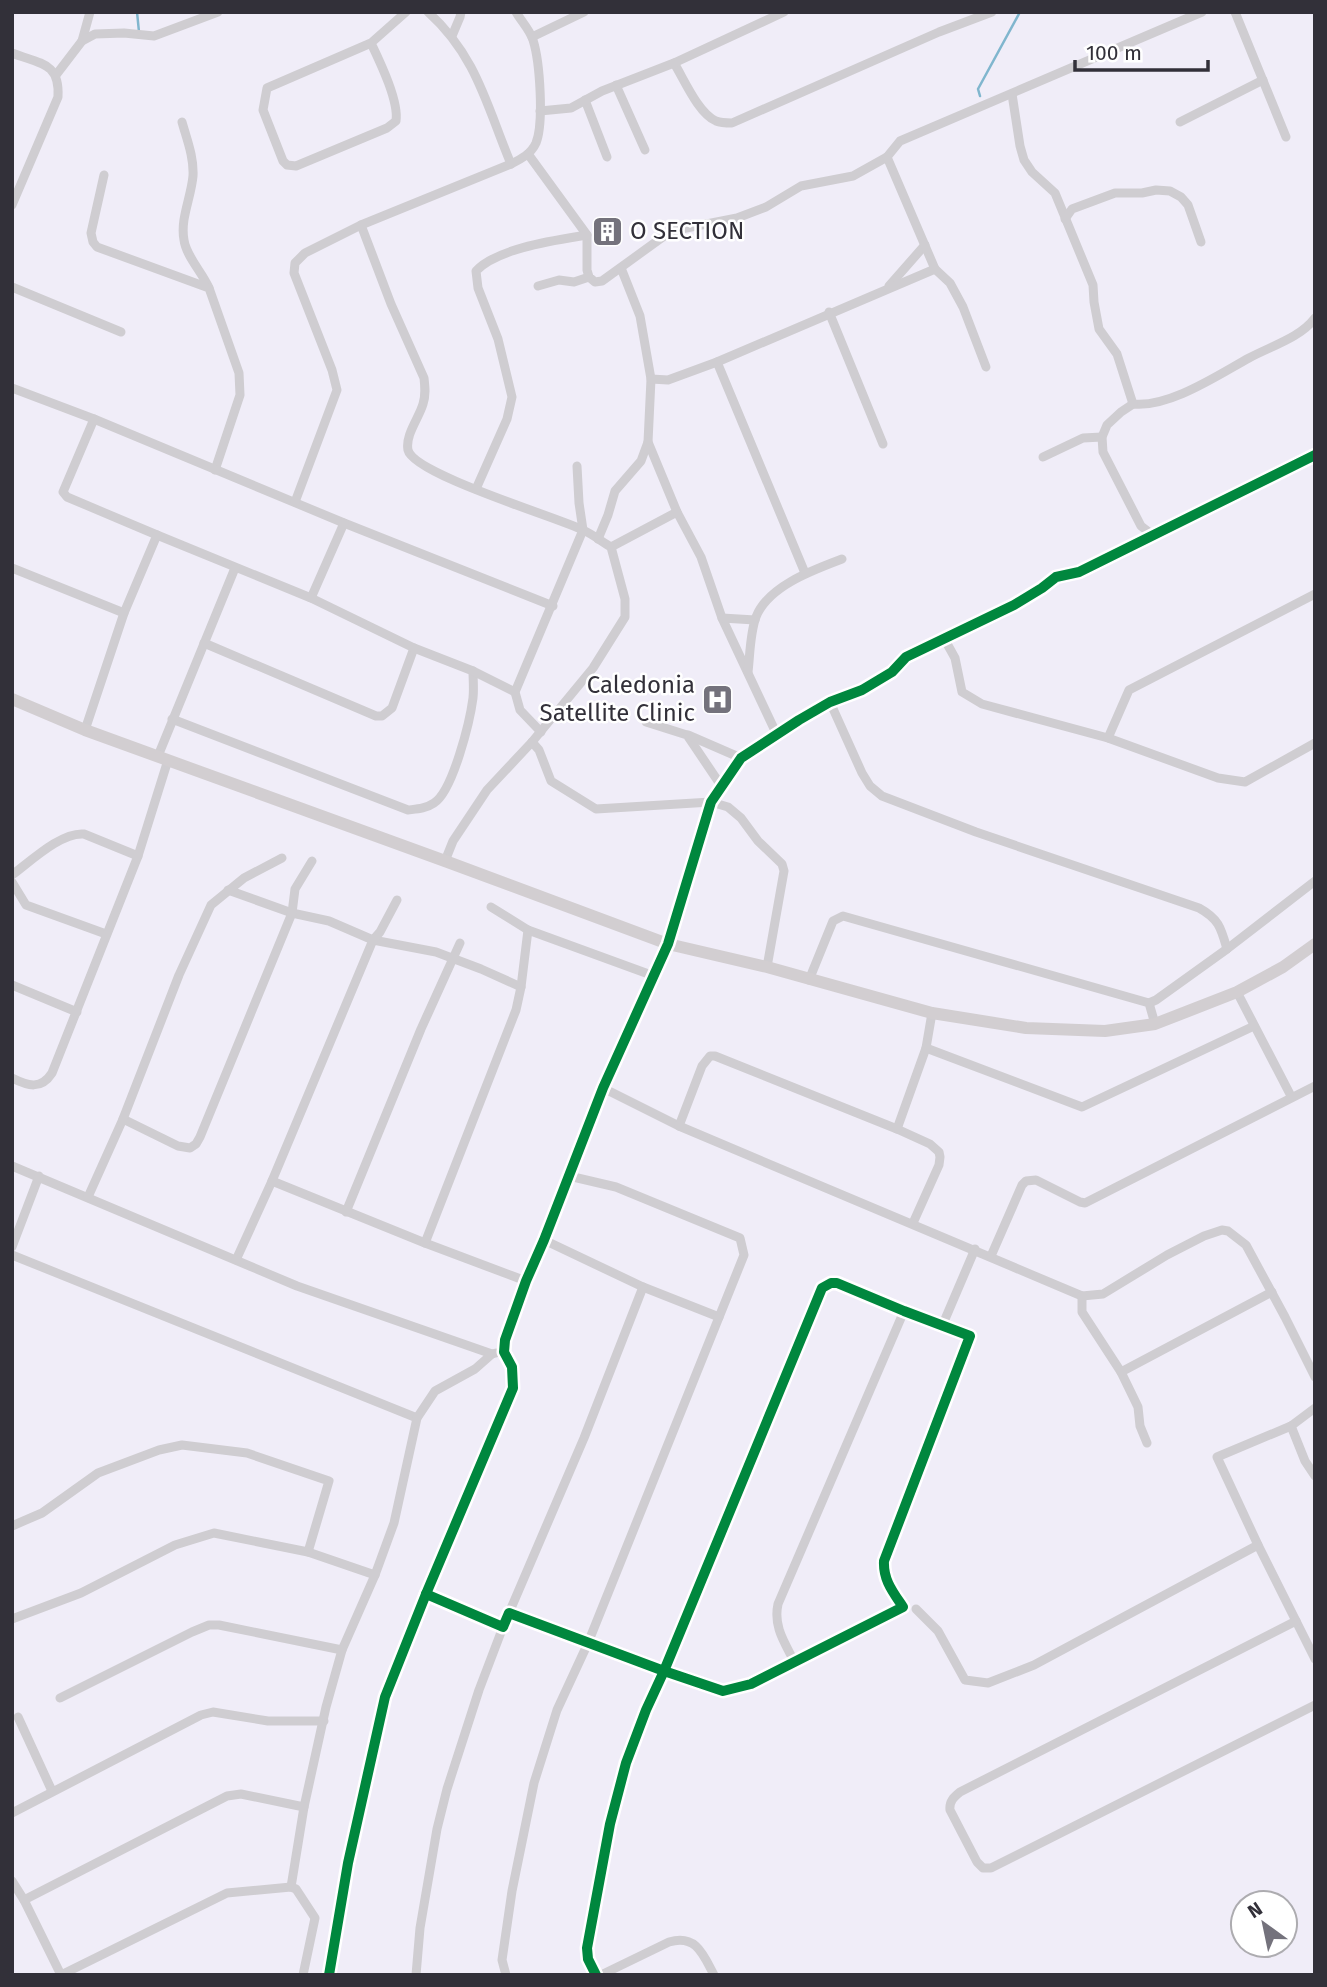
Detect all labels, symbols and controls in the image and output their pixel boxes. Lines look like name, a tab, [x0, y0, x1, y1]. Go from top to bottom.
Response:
scale bar	[1075, 28, 1208, 72]
text: 100 m	[1086, 40, 1142, 66]
building icon: O SECTION	[590, 214, 624, 248]
place label: O SECTION	[630, 217, 744, 245]
place label: Caledonia Satellite Clinic	[540, 671, 695, 727]
hospital icon: Caledonia Satellite Clinic	[701, 682, 735, 716]
north arrow	[1229, 1889, 1299, 1959]
text: N	[1243, 1897, 1267, 1923]

